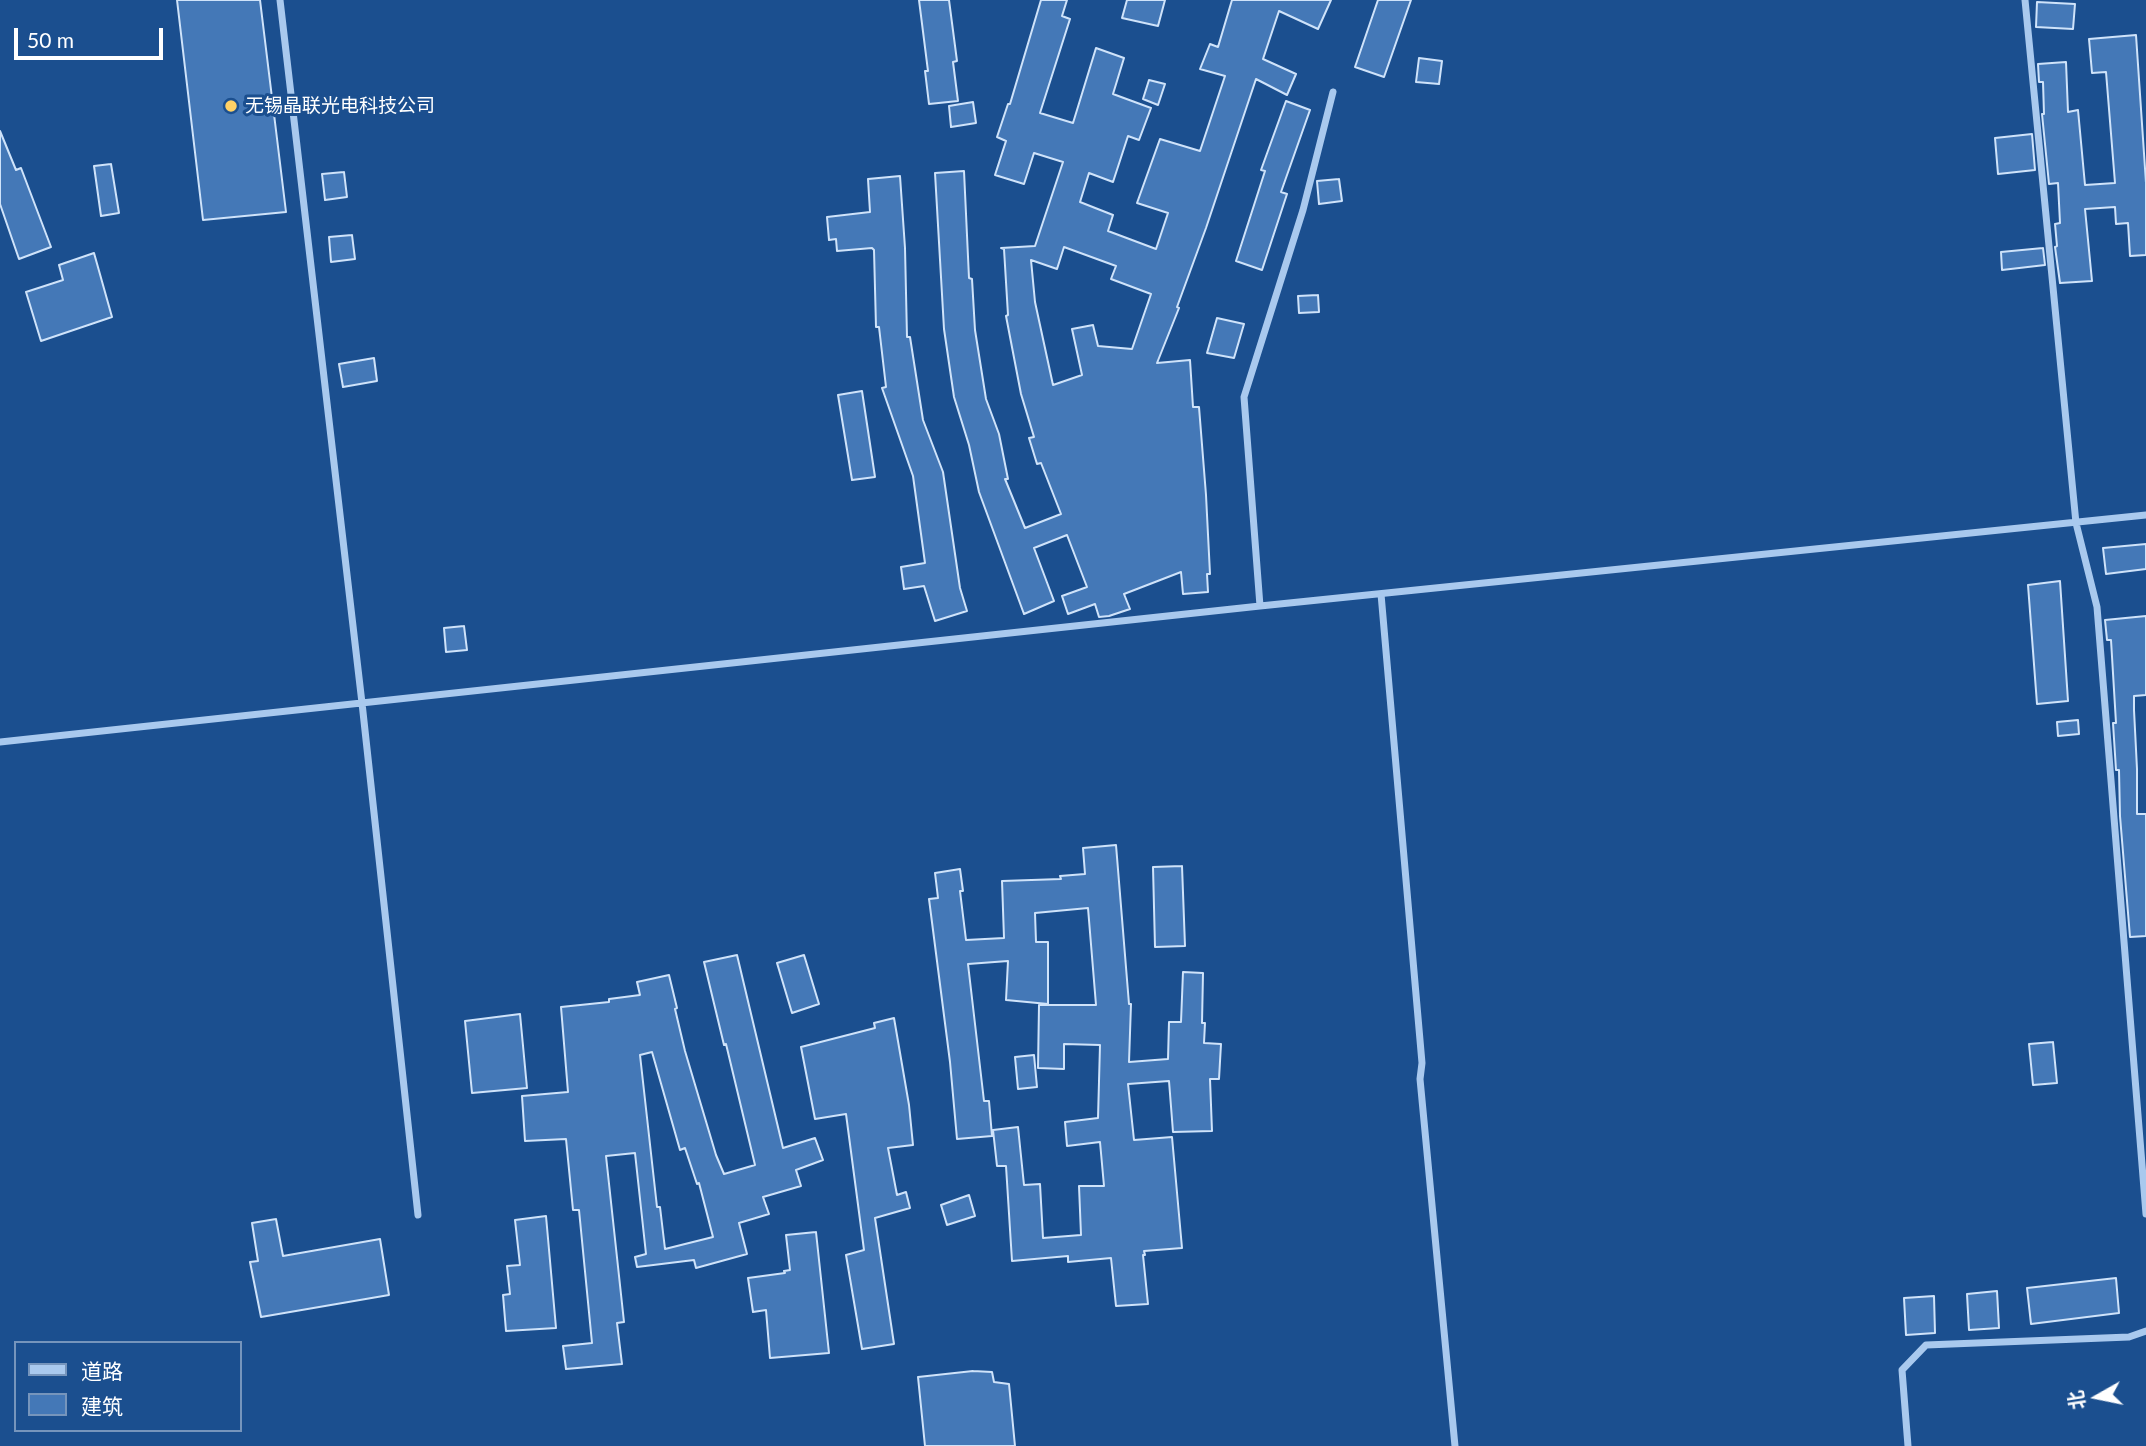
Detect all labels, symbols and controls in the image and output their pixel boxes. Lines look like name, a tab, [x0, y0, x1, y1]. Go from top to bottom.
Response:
scale bar	[18, 14, 166, 58]
text: 50 m	[27, 27, 74, 52]
place label: 无锡晶联光电科技公司	[245, 95, 435, 117]
marker: 无锡晶联光电科技公司	[223, 98, 239, 114]
legend	[14, 1341, 242, 1432]
text: 道路	[81, 1358, 123, 1383]
north arrow	[2062, 1362, 2132, 1432]
text: 北	[2063, 1389, 2089, 1412]
text: 建筑	[81, 1393, 123, 1418]

